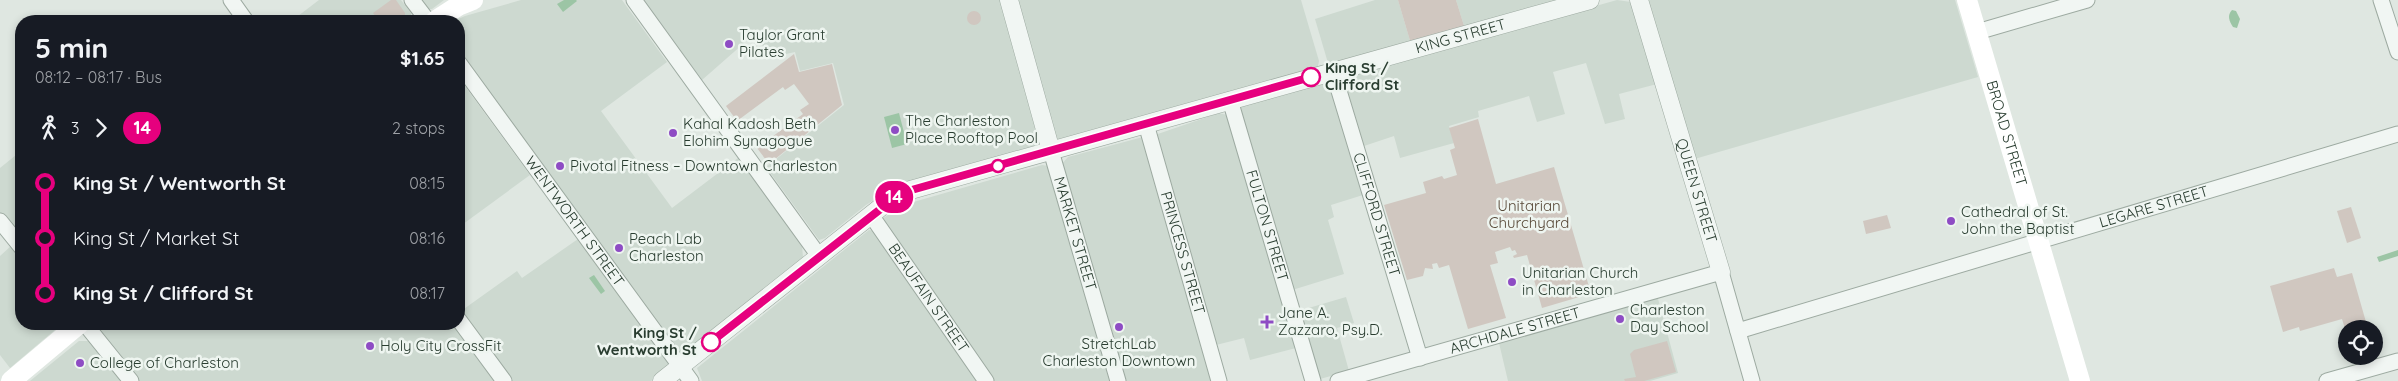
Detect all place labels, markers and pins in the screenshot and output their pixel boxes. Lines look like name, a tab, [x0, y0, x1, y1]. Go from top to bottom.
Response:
place label: Taylor Grant Pilates	[739, 25, 825, 61]
marker: Taylor Grant Pilates	[723, 38, 735, 50]
place label: King St / Clifford St	[1325, 58, 1399, 94]
marker: King St / Clifford St	[1301, 67, 1321, 87]
place label: The Charleston Place Rooftop Pool	[905, 111, 1038, 147]
place label: Kahal Kadosh Beth Elohim Synagogue	[683, 114, 816, 150]
marker: The Charleston Place Rooftop Pool	[889, 124, 901, 136]
marker: Kahal Kadosh Beth Elohim Synagogue	[667, 127, 679, 139]
place label: Pivotal Fitness – Downtown Charleston	[570, 156, 837, 175]
unlabelled marker	[991, 159, 1005, 173]
marker: Pivotal Fitness – Downtown Charleston	[554, 160, 566, 172]
place label: Cathedral of St. John the Baptist	[1961, 202, 2074, 238]
marker: Cathedral of St. John the Baptist	[1945, 215, 1957, 227]
place label: Peach Lab Charleston	[629, 229, 704, 265]
marker: Peach Lab Charleston	[613, 242, 625, 254]
place label: Unitarian Church in Charleston	[1522, 263, 1638, 299]
marker: Unitarian Church in Charleston	[1506, 276, 1518, 288]
place label: Charleston Day School	[1630, 300, 1709, 336]
place label: Jane A. Zazzaro, Psy.D.	[1278, 303, 1382, 339]
marker: Charleston Day School	[1614, 313, 1626, 325]
marker: Jane A. Zazzaro, Psy.D.	[1260, 315, 1274, 329]
marker: StretchLab Charleston Downtown	[1113, 321, 1125, 333]
place label: King St / Wentworth St	[597, 323, 697, 359]
marker: King St / Wentworth St	[701, 332, 721, 352]
place label: StretchLab Charleston Downtown	[1043, 334, 1195, 370]
place label: Holy City CrossFit	[380, 336, 502, 355]
marker: Holy City CrossFit	[364, 340, 376, 352]
place label: College of Charleston	[90, 353, 239, 372]
marker: College of Charleston	[74, 357, 86, 369]

